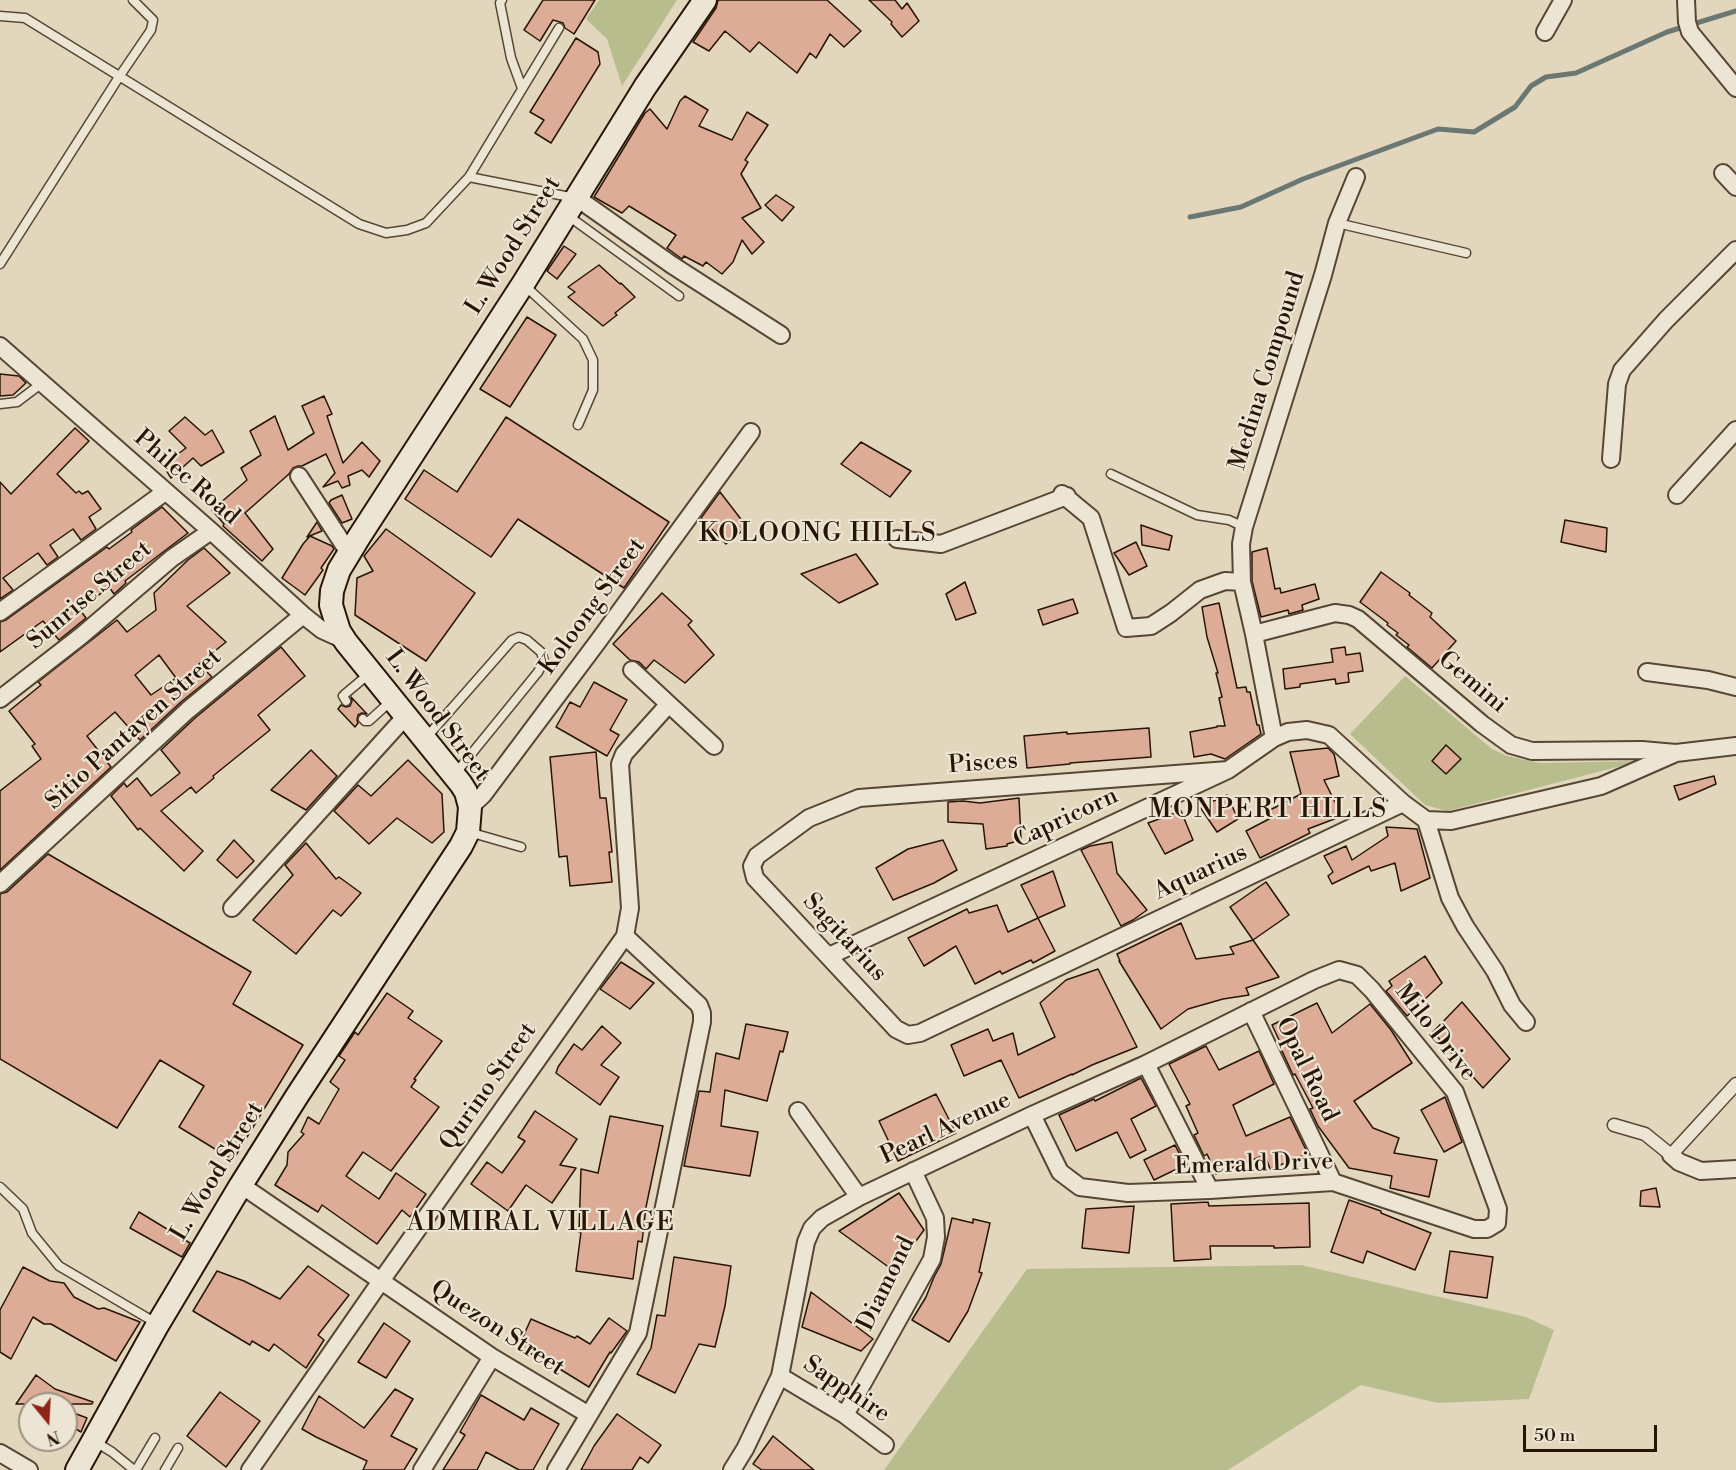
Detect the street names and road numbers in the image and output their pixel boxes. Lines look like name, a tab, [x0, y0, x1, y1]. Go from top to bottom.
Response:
street label: L. Wood Street	[460, 172, 568, 320]
street label: Medina Compound	[1224, 268, 1312, 474]
street label: Philec Road	[127, 424, 245, 532]
street label: Koloong Street	[534, 533, 652, 681]
street label: Sunrise Street	[22, 536, 158, 656]
street label: Sitio Pantayen Street	[40, 644, 228, 816]
street label: L. Wood Street	[378, 645, 496, 787]
street label: Gemini	[1432, 646, 1512, 720]
street label: Pisces	[947, 747, 1019, 781]
street label: Capricorn	[1009, 782, 1123, 856]
street label: Aquarius	[1150, 839, 1252, 907]
street label: Sagitarius	[796, 888, 892, 988]
street label: Milo Drive	[1388, 979, 1482, 1087]
street label: Opal Road	[1268, 1013, 1344, 1127]
street label: Qurino Street	[434, 1018, 544, 1156]
street label: Pearl Avenue	[876, 1086, 1016, 1172]
street label: L. Wood Street	[165, 1097, 271, 1247]
street label: Emerald Drive	[1174, 1148, 1334, 1182]
street label: Diamond	[852, 1232, 922, 1336]
street label: Quezon Street	[425, 1275, 569, 1383]
street label: Sapphire	[797, 1351, 895, 1429]

